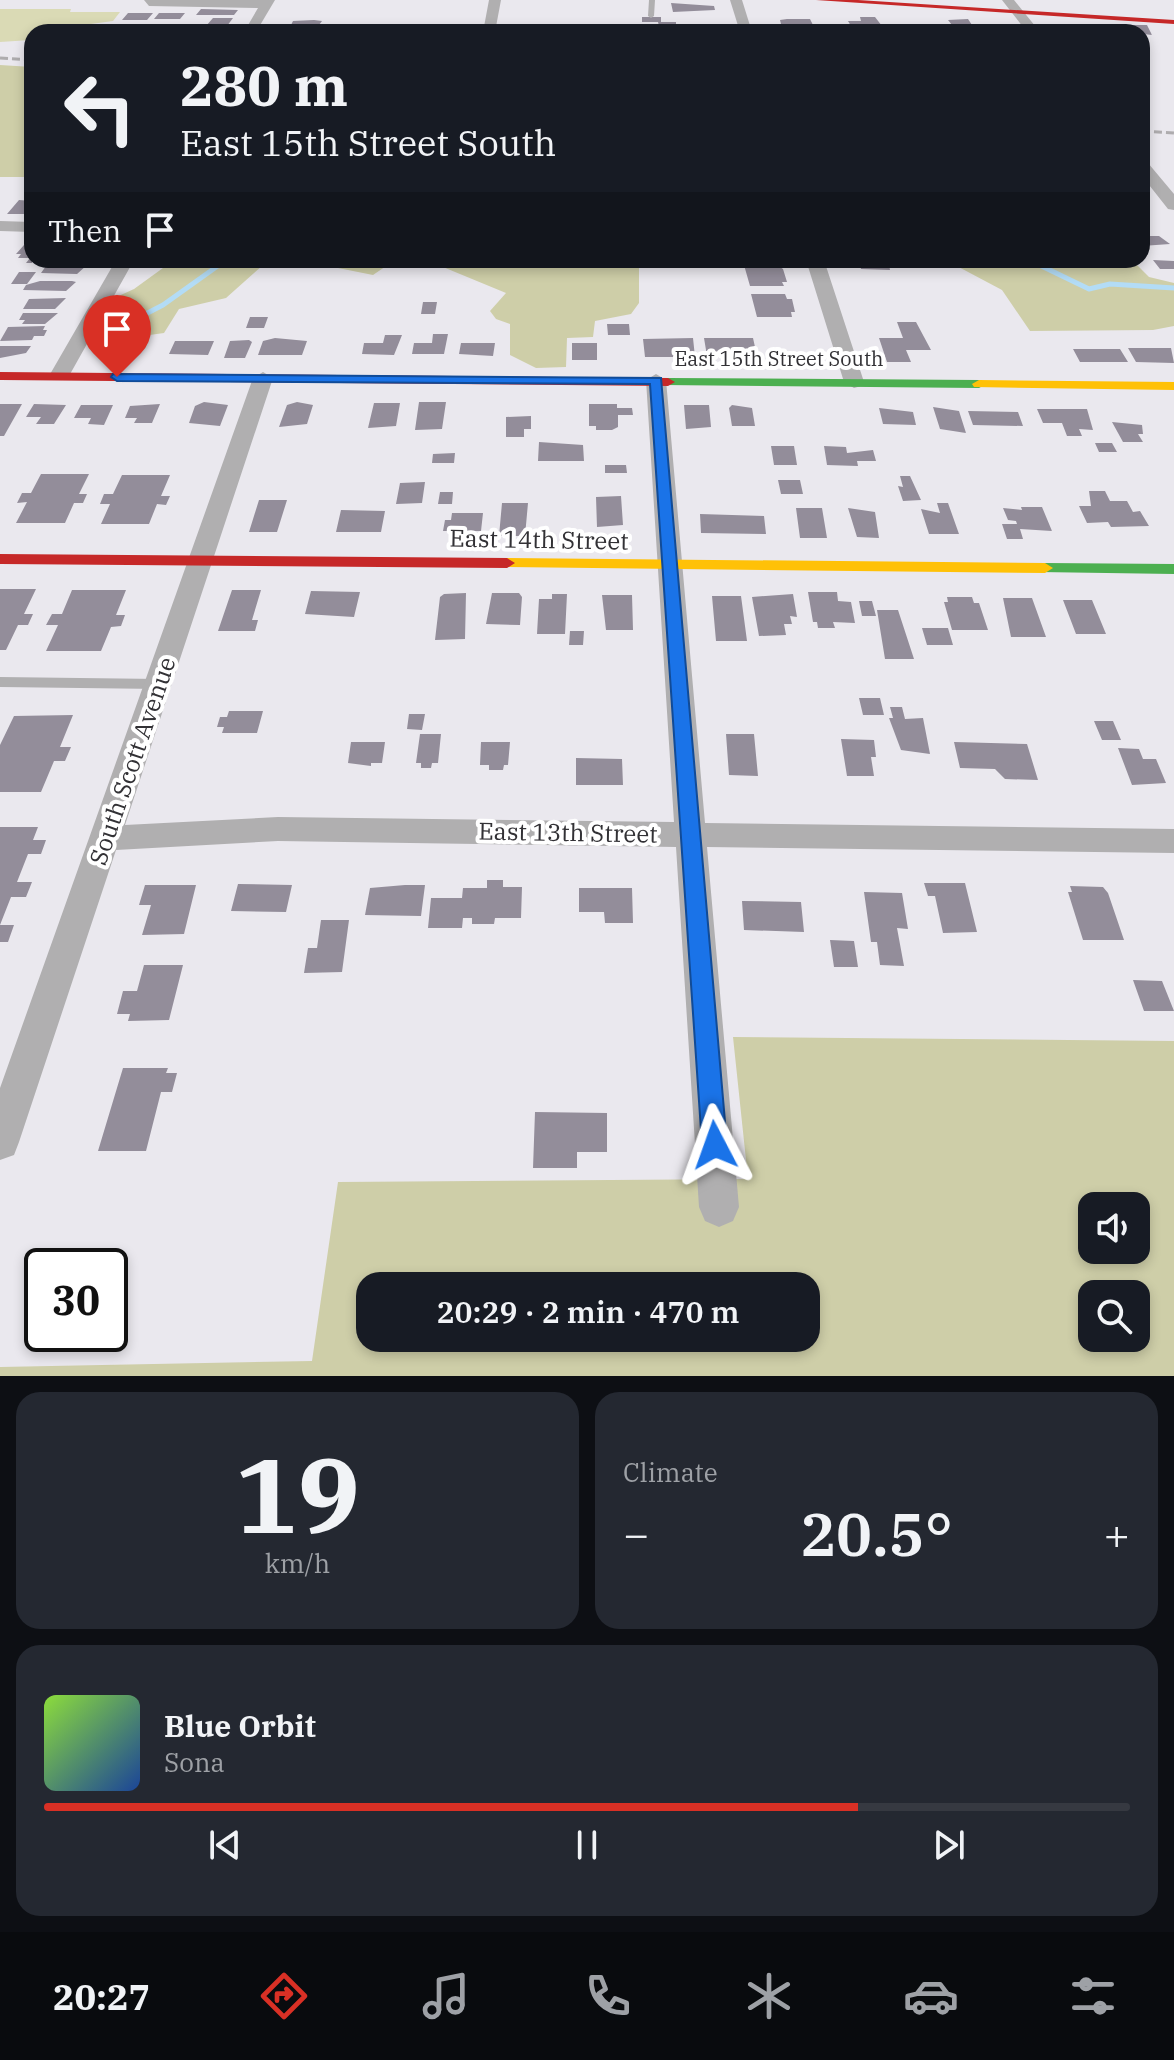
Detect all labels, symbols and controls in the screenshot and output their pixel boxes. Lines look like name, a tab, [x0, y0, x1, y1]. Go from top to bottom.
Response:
text: 280 m	[180, 49, 348, 121]
icon: left	[48, 56, 152, 160]
text: East 15th Street South	[180, 119, 556, 166]
icon: arrive	[138, 208, 182, 252]
text: Then	[48, 211, 122, 250]
pin	[83, 295, 151, 377]
icon: arrive	[95, 307, 139, 351]
street label: East 15th Street South	[674, 345, 884, 372]
street label: East 14th Street	[449, 521, 629, 557]
street label: South Scott Avenue	[81, 652, 183, 869]
street label: East 13th Street	[478, 814, 658, 850]
position arrow	[673, 1103, 757, 1187]
map controls	[1078, 1192, 1150, 1352]
button: sound	[1078, 1192, 1150, 1264]
speed limit sign: 30	[24, 1248, 128, 1352]
button: search	[1078, 1280, 1150, 1352]
text: 20:29 · 2 min · 470 m	[437, 1292, 739, 1331]
text: 19	[235, 1426, 360, 1562]
text: Climate	[623, 1455, 718, 1489]
text: 20.5°	[800, 1494, 953, 1573]
text: −	[623, 1505, 649, 1562]
text: +	[1104, 1505, 1130, 1562]
text: km/h	[265, 1546, 330, 1580]
text: Blue Orbit	[164, 1706, 316, 1745]
text: Sona	[164, 1745, 225, 1779]
icon: previous	[203, 1823, 247, 1867]
icon: pause	[565, 1823, 609, 1867]
icon: next	[927, 1823, 971, 1867]
icon: directions	[256, 1968, 312, 2024]
icon: music	[418, 1968, 474, 2024]
icon: phone	[580, 1968, 636, 2024]
icon: climate	[741, 1968, 797, 2024]
icon: car	[903, 1968, 959, 2024]
icon: filters	[1065, 1968, 1121, 2024]
text: 20:27	[53, 1973, 150, 2020]

